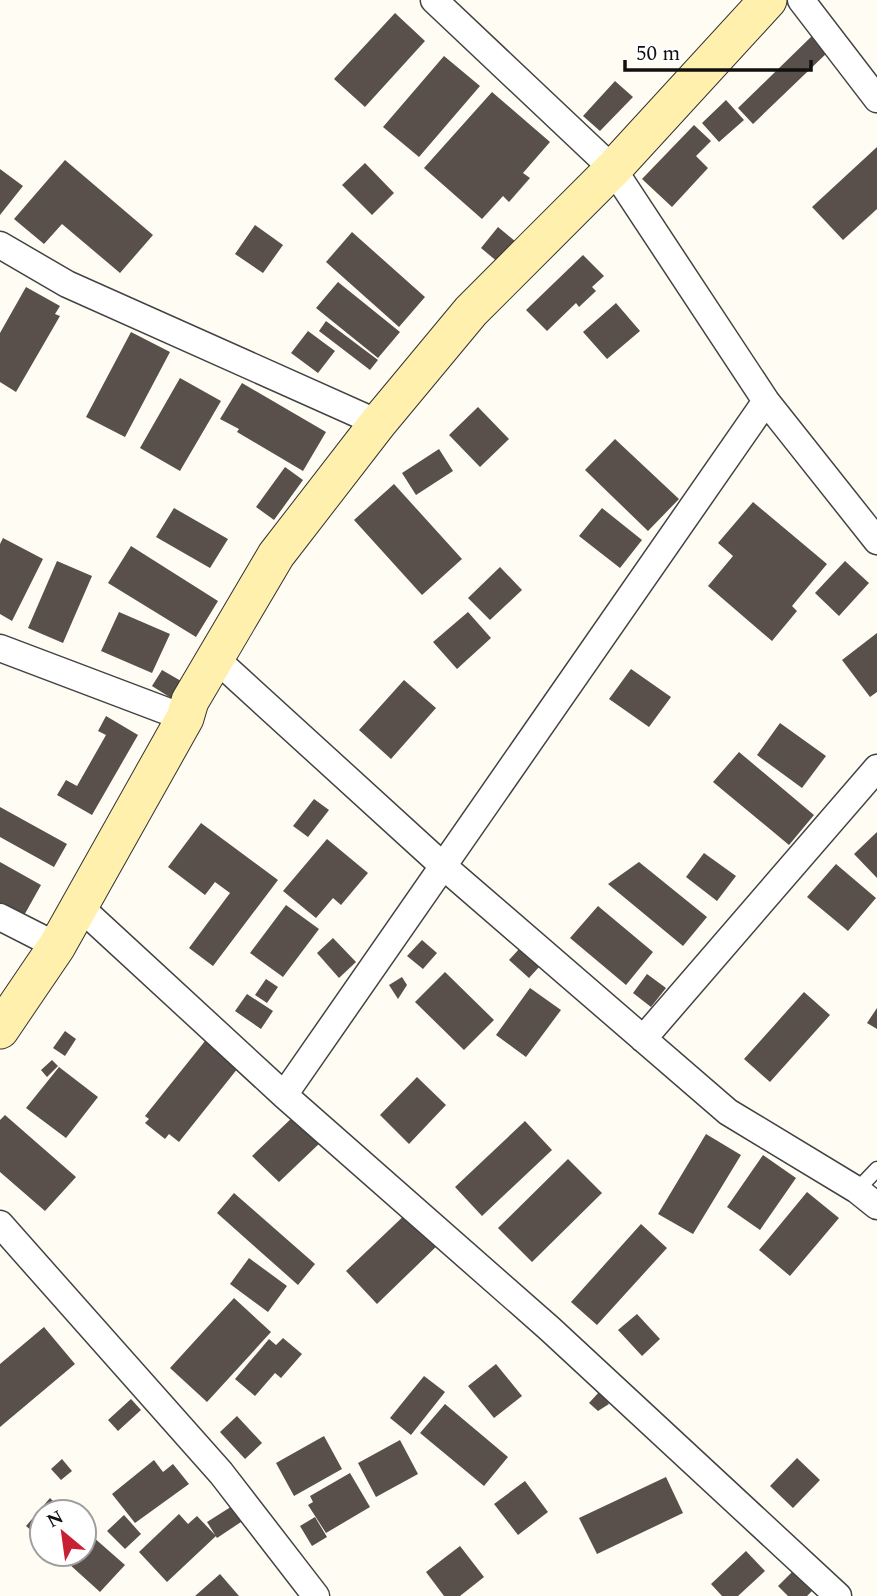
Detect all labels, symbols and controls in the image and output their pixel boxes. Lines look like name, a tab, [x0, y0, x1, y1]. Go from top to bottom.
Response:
scale bar	[625, 28, 810, 72]
text: 50 m	[636, 38, 680, 70]
north arrow	[28, 1498, 98, 1568]
text: N	[42, 1503, 69, 1536]

